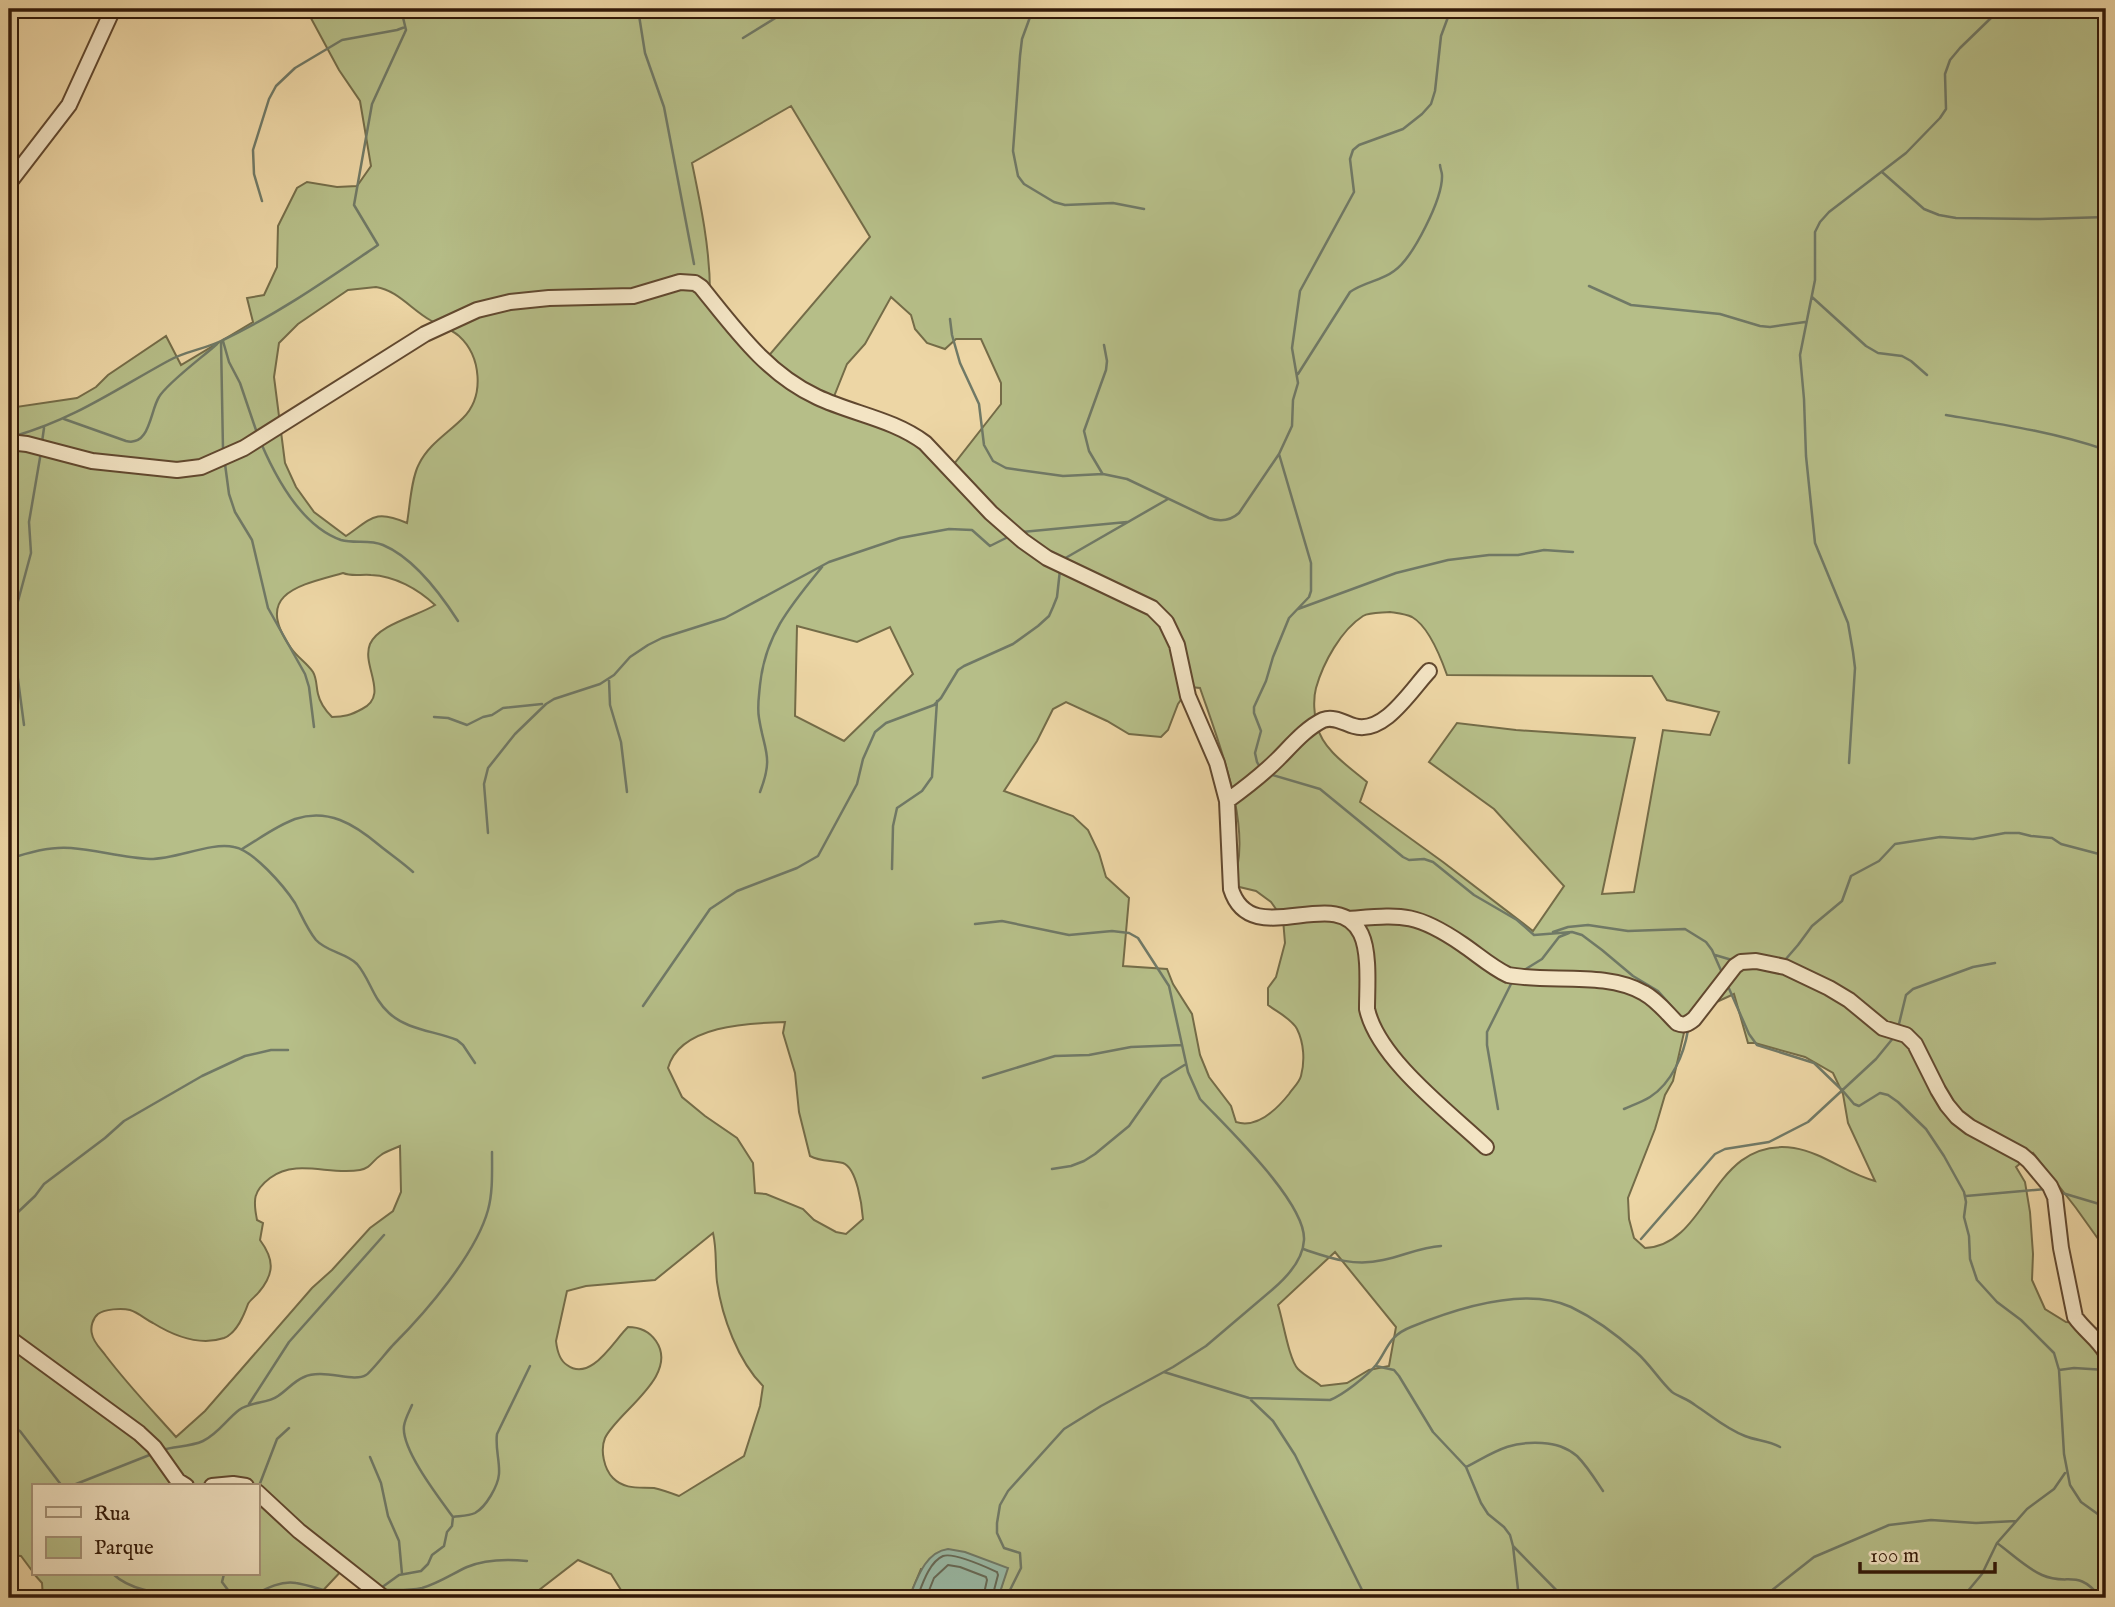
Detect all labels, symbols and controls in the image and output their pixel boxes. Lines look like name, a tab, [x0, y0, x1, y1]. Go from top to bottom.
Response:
legend	[32, 1484, 259, 1576]
text: Rua	[94, 1501, 131, 1528]
scale bar	[1860, 1530, 1994, 1574]
text: Parque	[94, 1535, 154, 1562]
text: 100 m	[1870, 1543, 1919, 1570]

